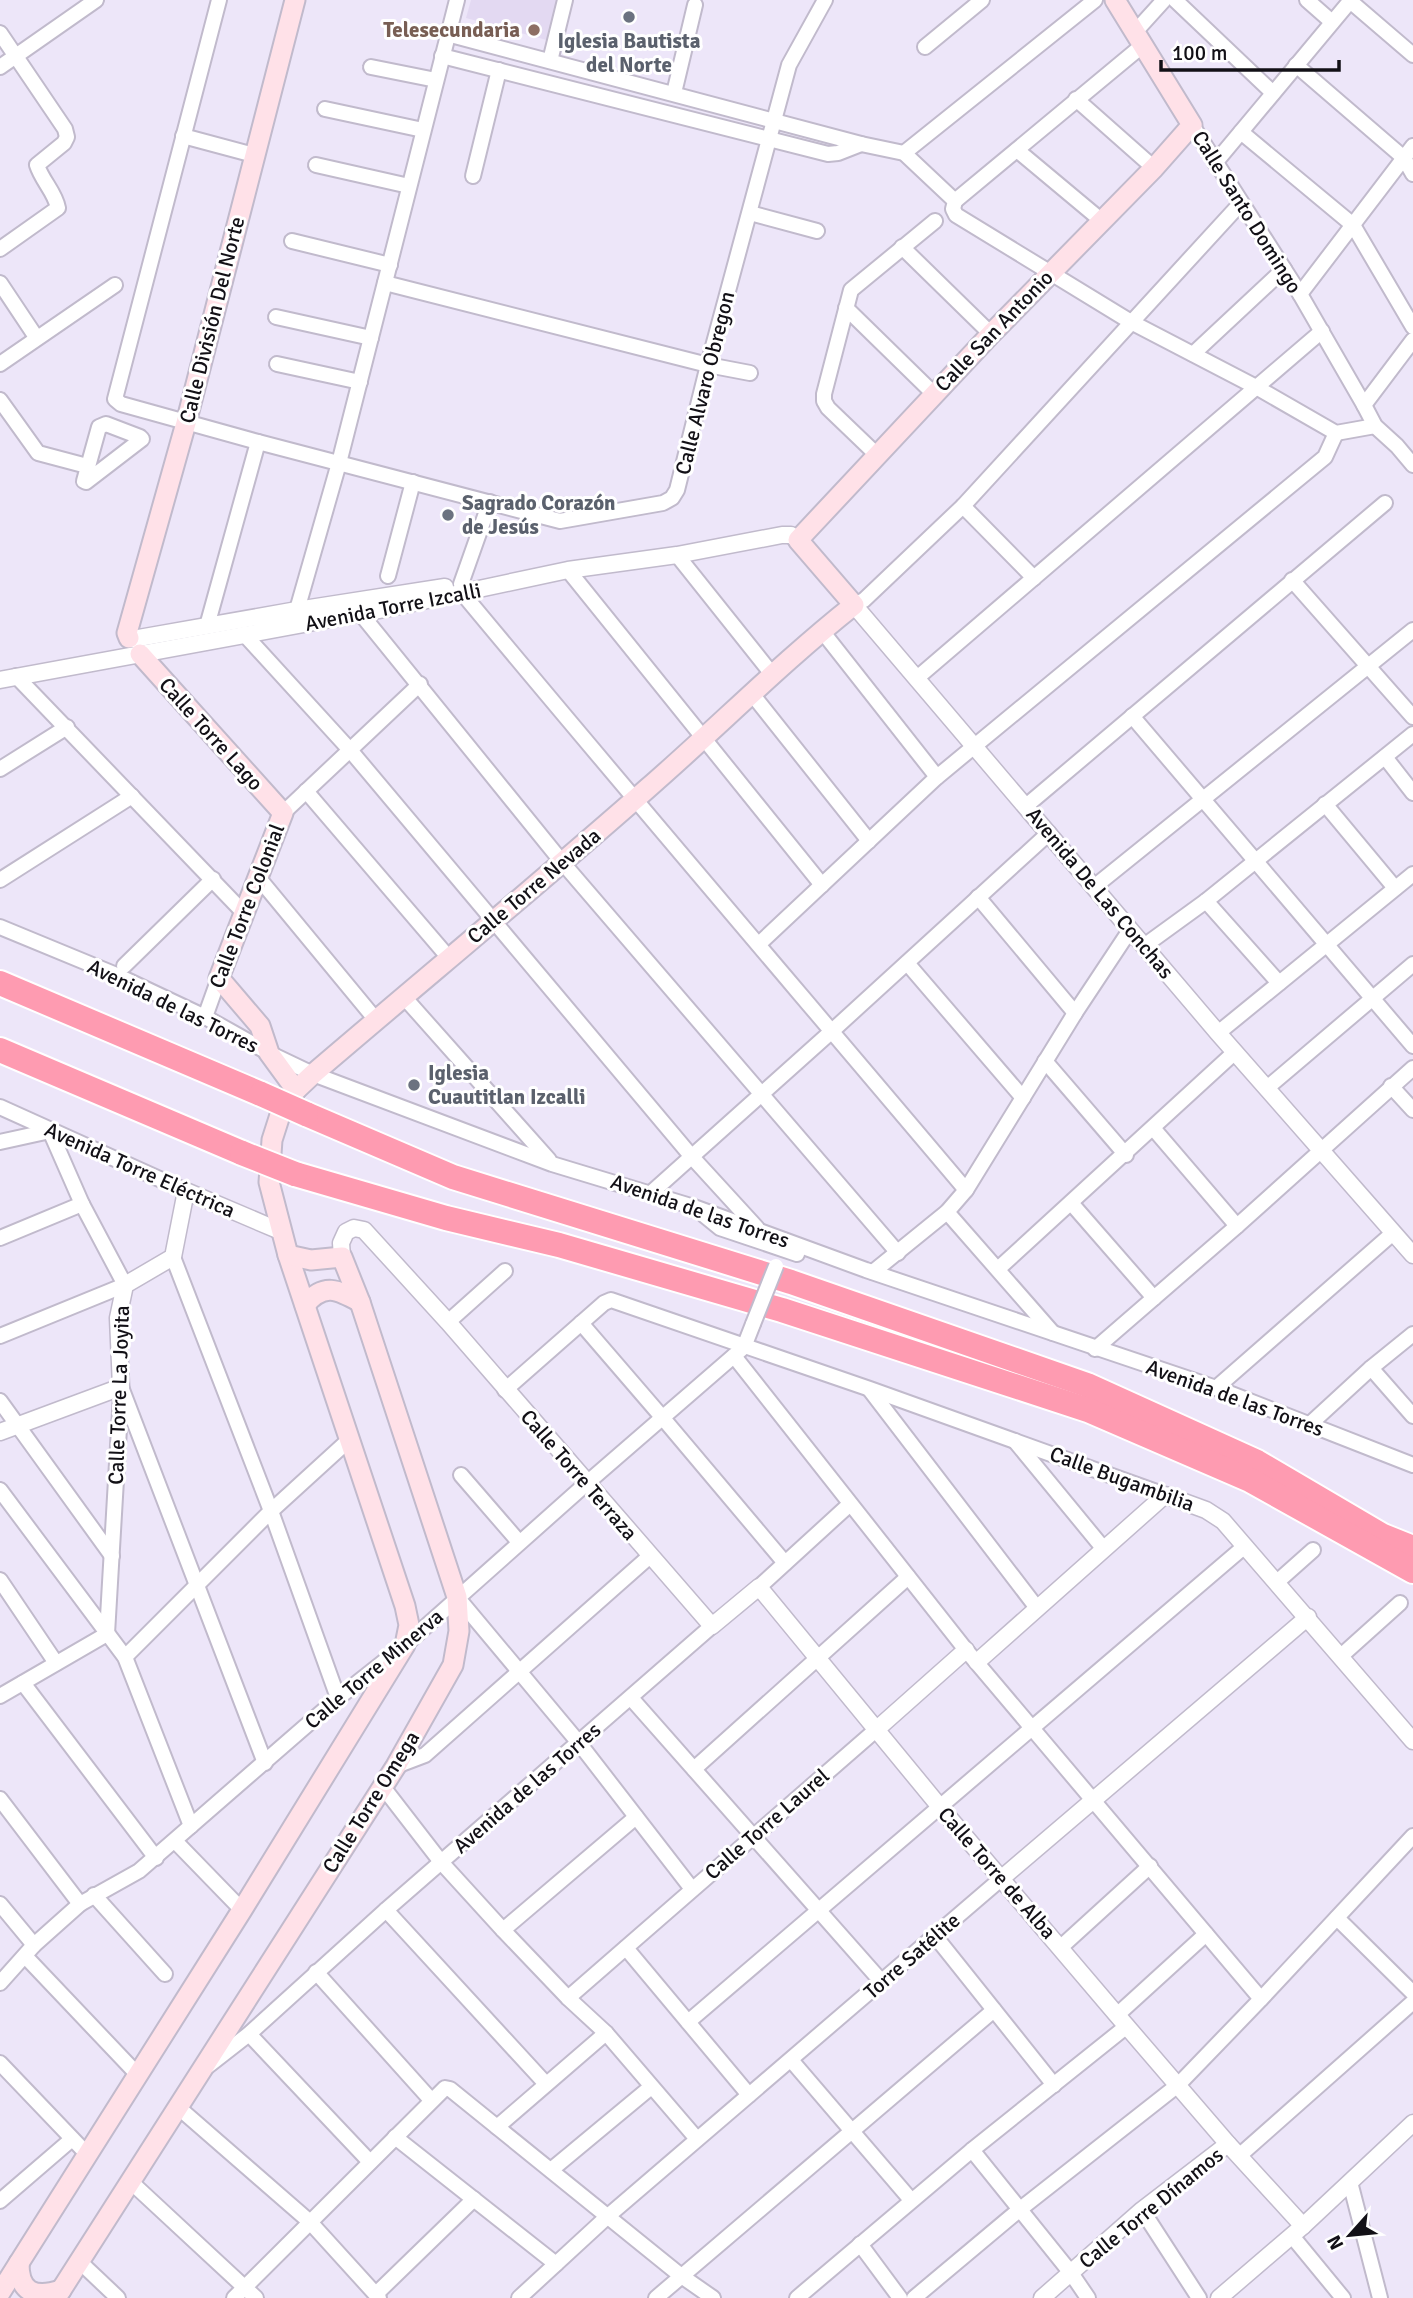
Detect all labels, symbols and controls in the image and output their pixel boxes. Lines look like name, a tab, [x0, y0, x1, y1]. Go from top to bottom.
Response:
marker: Iglesia Bautista del Norte	[621, 9, 637, 25]
place label: Telesecundaria	[383, 17, 520, 43]
marker: Telesecundaria	[526, 22, 542, 38]
place label: Iglesia Bautista del Norte	[558, 28, 701, 78]
scale bar	[1161, 28, 1340, 72]
text: 100 m	[1172, 40, 1227, 66]
street label: Calle Santo Domingo	[1186, 126, 1308, 298]
street label: Calle División Del Norte	[174, 214, 250, 426]
street label: Calle San Antonio	[929, 265, 1059, 397]
street label: Calle Alvaro Obregon	[670, 289, 740, 477]
place label: Sagrado Corazón de Jesús	[462, 490, 616, 540]
marker: Sagrado Corazón de Jesús	[440, 507, 456, 523]
street label: Avenida Torre Izcalli	[303, 577, 483, 637]
street label: Calle Torre Lago	[153, 672, 269, 796]
street label: Avenida De Las Conchas	[1021, 802, 1179, 984]
street label: Calle Torre Colonial	[204, 820, 290, 992]
street label: Calle Torre Nevada	[462, 823, 606, 949]
street label: Avenida de las Torres	[83, 953, 263, 1059]
place label: Iglesia Cuautitlan Izcalli	[428, 1060, 585, 1110]
marker: Iglesia Cuautitlan Izcalli	[406, 1077, 422, 1093]
street label: Avenida Torre Eléctrica	[41, 1116, 239, 1224]
street label: Avenida de las Torres	[607, 1168, 793, 1254]
street label: Calle Torre La Joyita	[103, 1305, 135, 1485]
street label: Avenida de las Torres	[1143, 1354, 1327, 1442]
street label: Calle Torre Terraza	[515, 1404, 643, 1546]
street label: Calle Bugambilia	[1046, 1441, 1198, 1517]
street label: Calle Torre Minerva	[299, 1603, 449, 1735]
street label: Avenida de las Torres	[448, 1717, 606, 1859]
street label: Calle Torre Omega	[317, 1726, 425, 1878]
street label: Calle Torre Laurel	[699, 1763, 835, 1885]
street label: Calle Torre de Alba	[933, 1802, 1061, 1944]
street label: Torre Satélite	[859, 1907, 965, 2005]
street label: Calle Torre Dínamos	[1074, 2142, 1228, 2274]
north arrow	[1315, 2200, 1385, 2270]
text: N	[1322, 2231, 1349, 2254]

